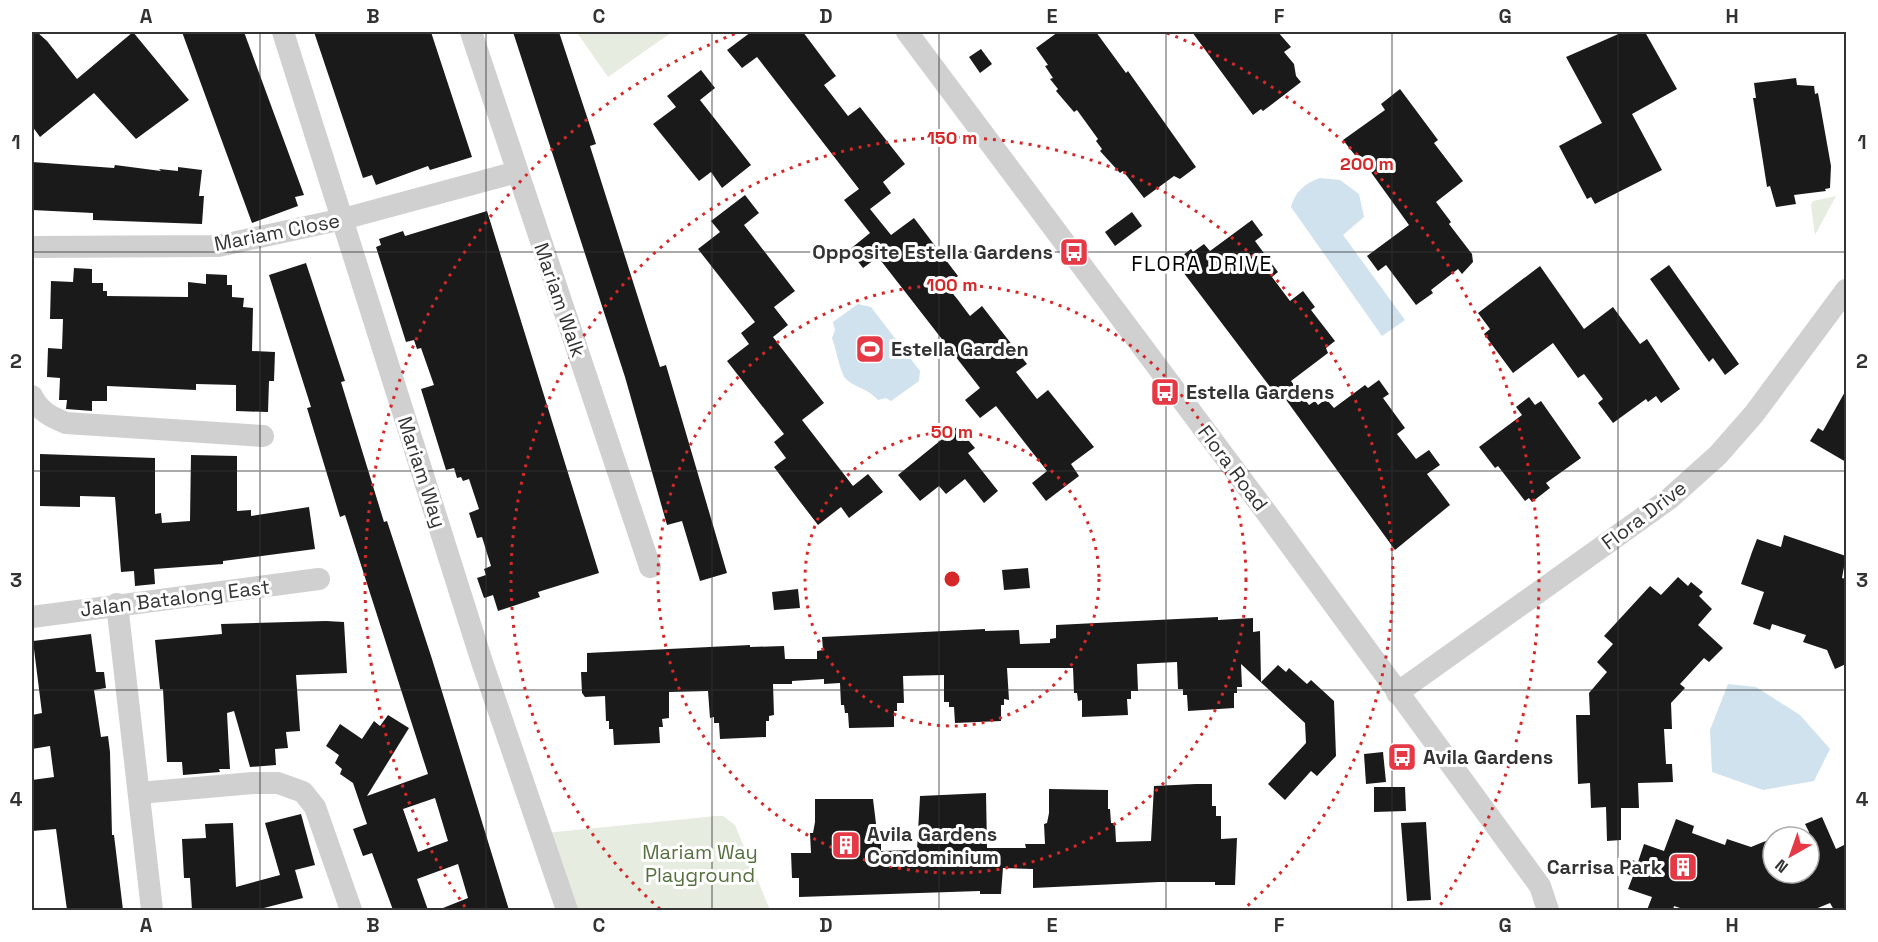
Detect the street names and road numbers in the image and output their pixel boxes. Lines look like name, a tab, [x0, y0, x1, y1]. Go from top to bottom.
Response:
street label: Mariam Close	[212, 207, 342, 257]
street label: Mariam Walk	[528, 239, 592, 361]
street label: Mariam Way	[392, 413, 452, 531]
street label: Flora Road	[1192, 420, 1274, 516]
street label: Flora Drive	[1596, 475, 1692, 555]
street label: Jalan Batalong East	[79, 573, 271, 623]

